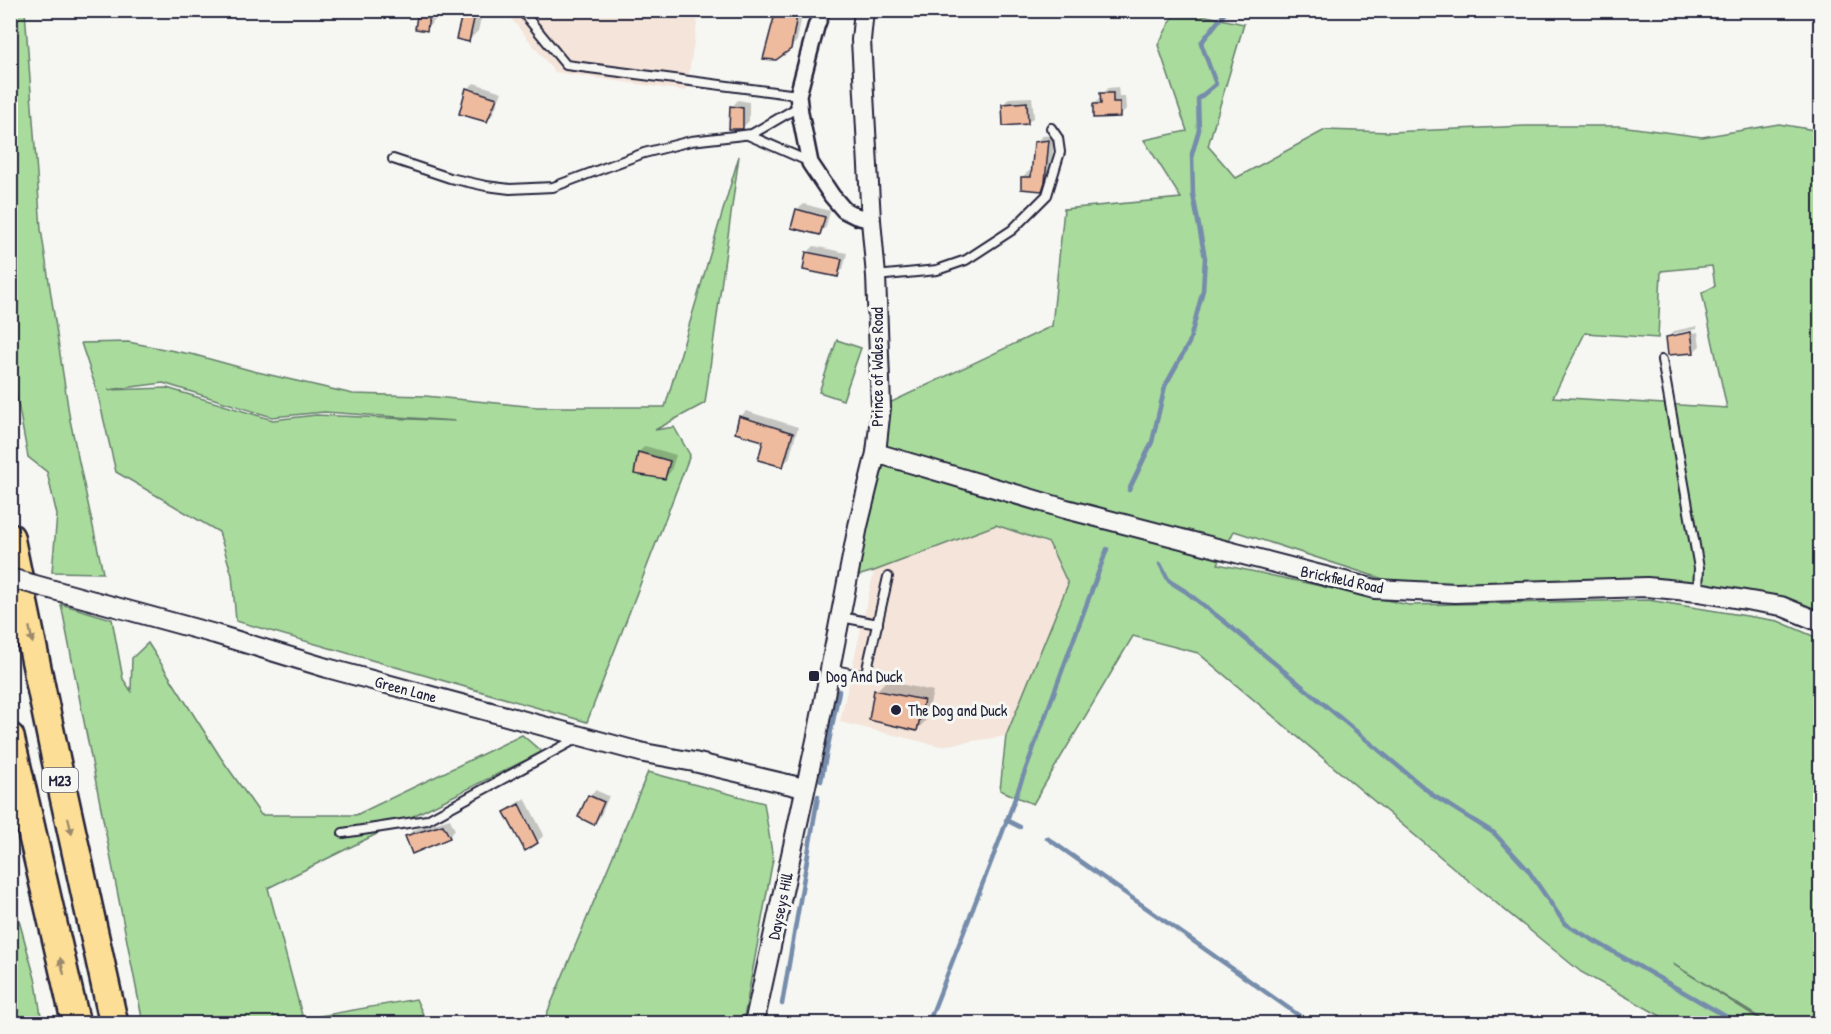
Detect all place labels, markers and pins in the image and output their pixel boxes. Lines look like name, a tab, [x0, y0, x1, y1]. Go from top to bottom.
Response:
place label: Dog And Duck	[826, 665, 903, 687]
marker: Dog And Duck	[807, 669, 821, 683]
place label: The Dog and Duck	[908, 699, 1008, 721]
marker: The Dog and Duck	[889, 703, 903, 717]

